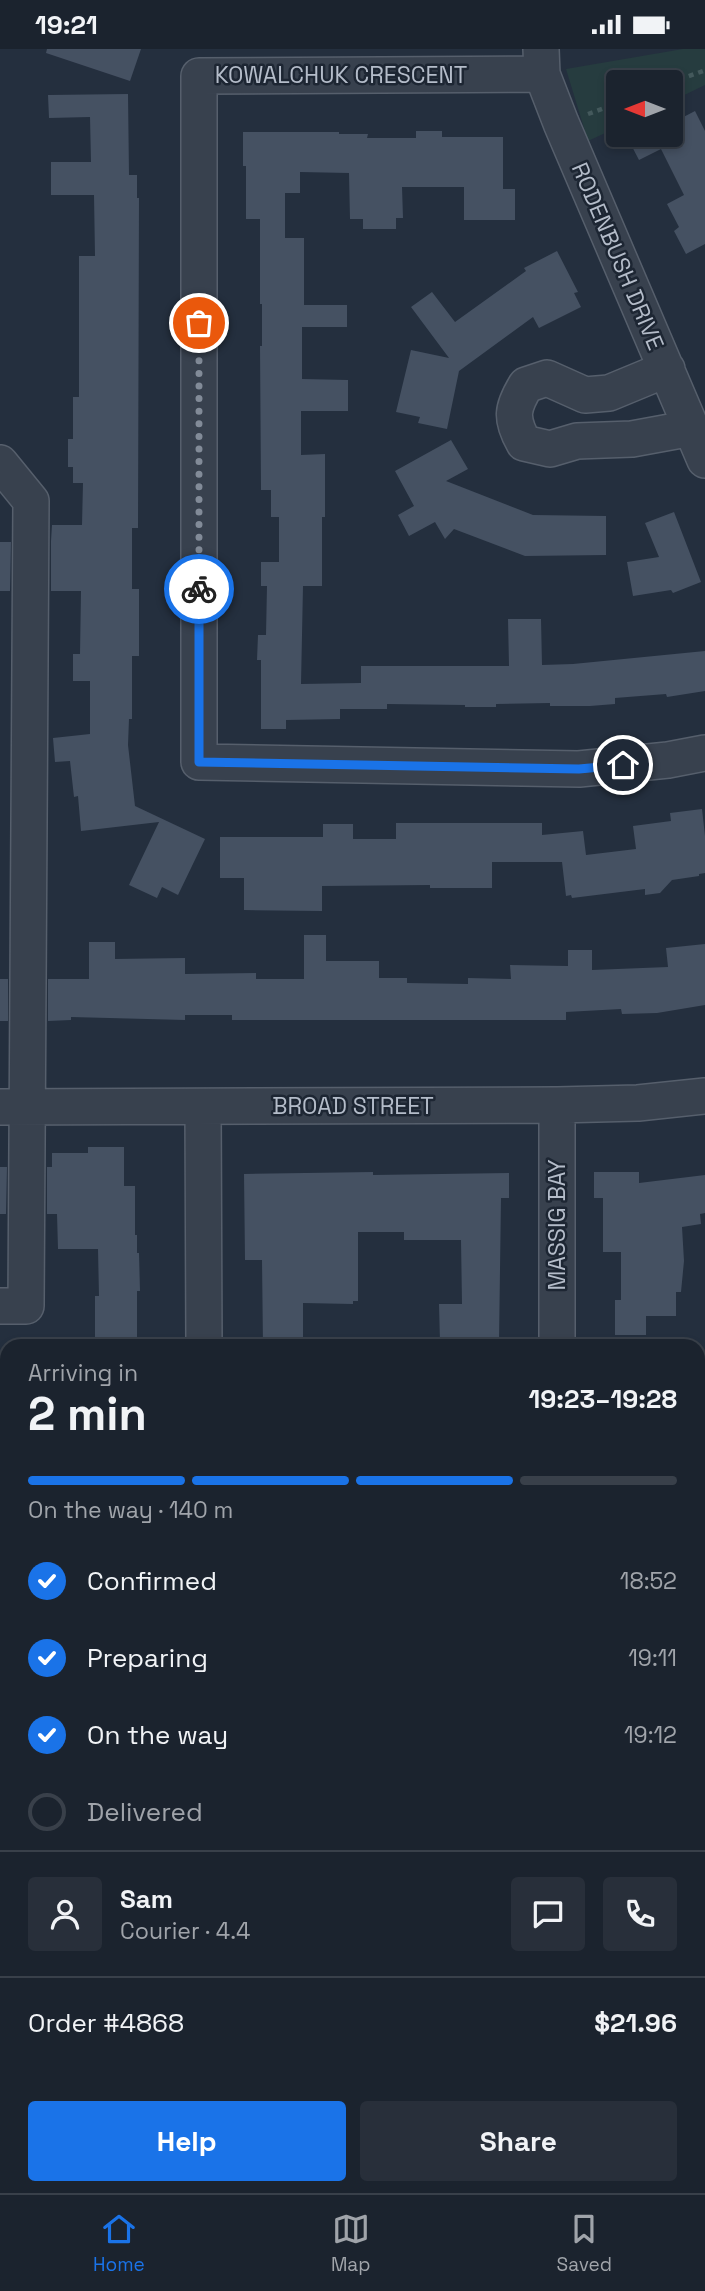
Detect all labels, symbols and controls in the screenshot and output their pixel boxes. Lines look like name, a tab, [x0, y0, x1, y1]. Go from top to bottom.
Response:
text: 19:21	[35, 8, 98, 42]
street label: KOWALCHUK CRESCENT	[215, 60, 467, 90]
north arrow	[606, 70, 682, 147]
map controls	[606, 70, 683, 147]
street label: RODENBUSH DRIVE	[565, 158, 671, 354]
pin	[169, 293, 229, 353]
icon: bag	[180, 304, 218, 342]
courier	[164, 554, 234, 624]
icon: bike	[180, 570, 218, 608]
pin	[593, 735, 653, 795]
icon: home	[604, 746, 642, 784]
street label: BROAD STREET	[272, 1091, 434, 1121]
street label: MASSIG BAY	[542, 1159, 572, 1291]
text: Arriving in	[28, 1358, 138, 1388]
text: 19:23–19:28	[528, 1382, 677, 1416]
text: 2 min	[28, 1385, 147, 1443]
text: On the way · 140 m	[28, 1495, 233, 1525]
icon: check	[28, 1562, 66, 1600]
text: Confirmed	[87, 1564, 217, 1598]
text: 18:52	[620, 1566, 677, 1596]
icon: check	[28, 1639, 66, 1677]
text: Preparing	[87, 1641, 208, 1675]
text: 19:11	[628, 1643, 677, 1673]
icon: check	[28, 1716, 66, 1754]
text: On the way	[87, 1718, 228, 1752]
text: 19:12	[624, 1720, 677, 1750]
text: Delivered	[87, 1795, 203, 1829]
button: person	[28, 1877, 102, 1951]
button: chat	[511, 1877, 585, 1951]
button: phone	[603, 1877, 677, 1951]
text: Sam	[120, 1882, 173, 1916]
text: Courier · 4.4	[120, 1916, 250, 1946]
text: Order #4868	[28, 2006, 184, 2040]
text: $21.96	[594, 2006, 677, 2040]
button: Help	[28, 2101, 346, 2181]
button: Share	[360, 2101, 677, 2181]
tab: Home	[93, 2210, 145, 2277]
tab: Map	[331, 2210, 371, 2277]
tab: Saved	[557, 2210, 612, 2277]

